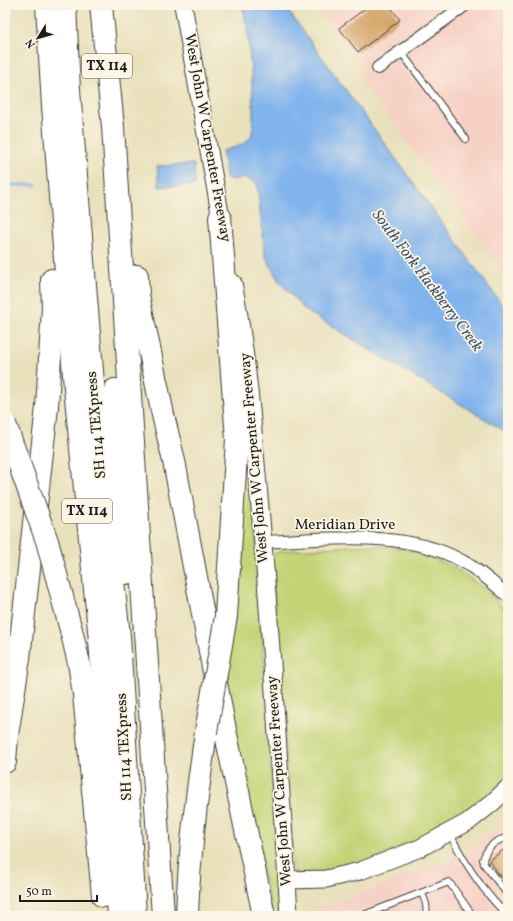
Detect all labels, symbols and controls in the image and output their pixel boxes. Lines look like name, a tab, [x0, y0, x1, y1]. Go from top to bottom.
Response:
north arrow	[18, 18, 58, 58]
street label: West John W Carpenter Freeway	[178, 32, 236, 244]
text: N	[23, 35, 40, 51]
road number: TX 114	[82, 54, 132, 78]
water label: South Fork Hackberry Creek	[366, 205, 488, 357]
street label: West John W Carpenter Freeway	[235, 352, 275, 564]
street label: SH 114 TEXpress	[82, 370, 112, 480]
road number: TX 114	[62, 499, 112, 523]
street label: Meridian Drive	[295, 515, 395, 536]
street label: West John W Carpenter Freeway	[262, 675, 298, 887]
street label: SH 114 TEXpress	[112, 693, 138, 801]
scale bar	[20, 877, 97, 903]
text: 50 m	[26, 884, 52, 900]

